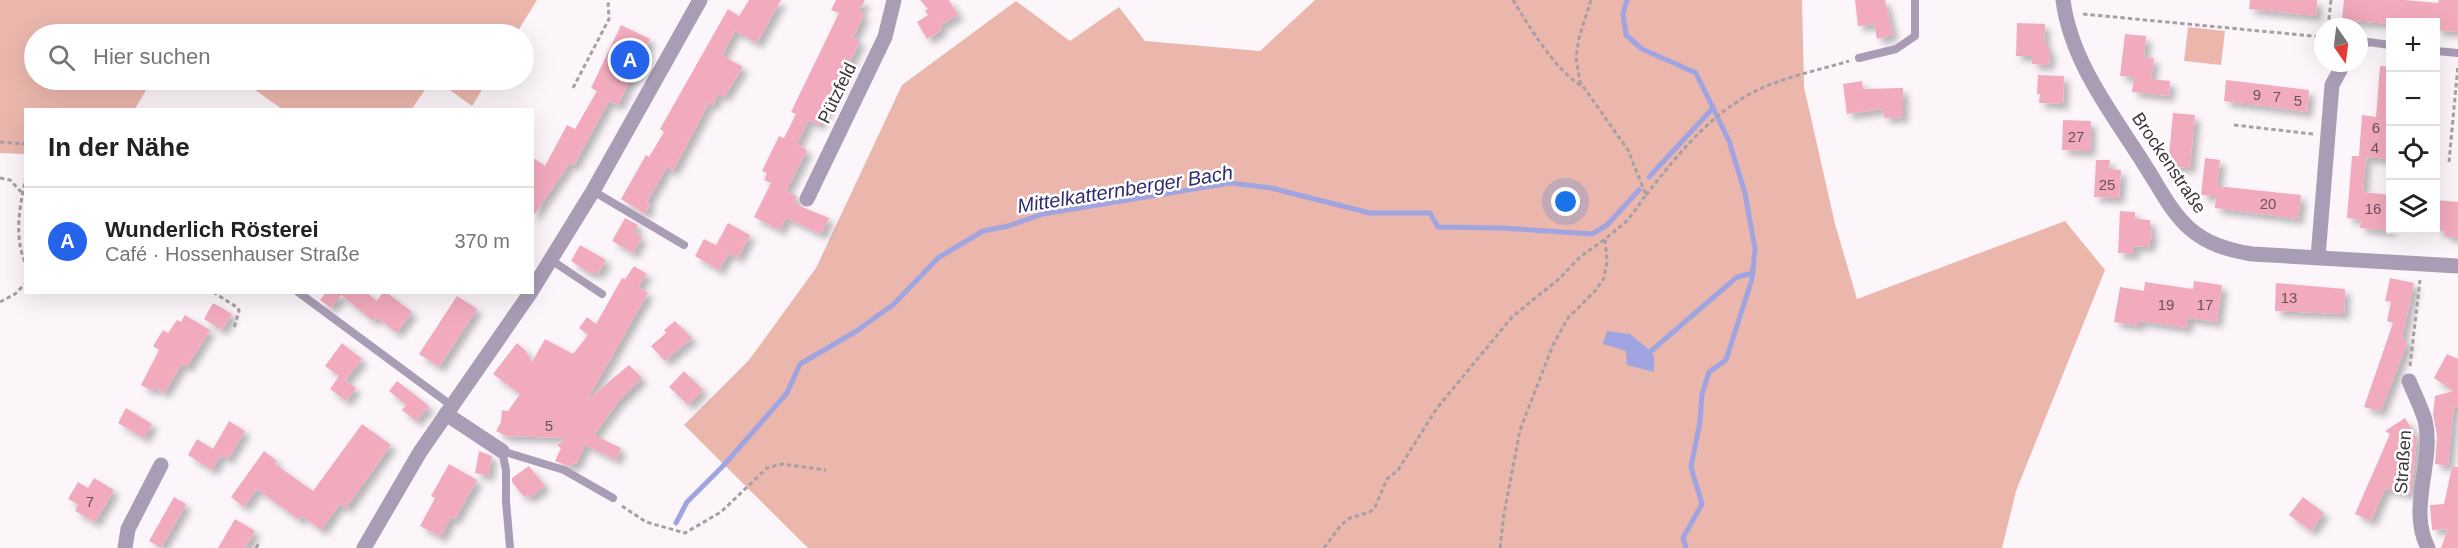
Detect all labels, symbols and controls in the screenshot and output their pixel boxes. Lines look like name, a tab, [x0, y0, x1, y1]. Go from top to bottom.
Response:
north arrow	[2314, 18, 2368, 72]
map controls	[2386, 18, 2440, 234]
button: +	[2386, 18, 2440, 72]
search box	[24, 24, 534, 90]
pin: A	[610, 38, 650, 82]
icon: search	[45, 41, 78, 74]
text: Hier suchen	[93, 44, 210, 69]
street label: Pützfeld	[814, 59, 860, 127]
button: −	[2386, 72, 2440, 126]
house number: 9	[2253, 86, 2261, 103]
house number: 7	[2273, 88, 2281, 105]
house number: 5	[2294, 92, 2302, 109]
street label: Brockenstraße	[2128, 109, 2210, 217]
house number: 6	[2372, 119, 2380, 136]
button: locate	[2386, 126, 2440, 180]
house number: 27	[2068, 128, 2084, 145]
text: In der Nähe	[48, 132, 190, 162]
house number: 4	[2371, 139, 2379, 156]
water label: Mittelkatternberger Bach	[1016, 161, 1234, 217]
house number: 25	[2099, 176, 2115, 193]
button: layers	[2386, 180, 2440, 234]
your location	[1551, 187, 1580, 216]
house number: 20	[2260, 195, 2276, 212]
house number: 16	[2365, 200, 2381, 217]
text: Wunderlich Rösterei	[105, 217, 319, 242]
text: A	[60, 230, 75, 252]
text: 370 m	[454, 230, 510, 252]
text: Café · Hossenhauser Straße	[105, 243, 360, 265]
house number: 13	[2281, 289, 2297, 306]
house number: 19	[2158, 296, 2174, 313]
house number: 17	[2197, 296, 2213, 313]
house number: 5	[545, 417, 553, 434]
street label: Straßen	[2391, 429, 2415, 495]
house number: 7	[86, 493, 94, 510]

